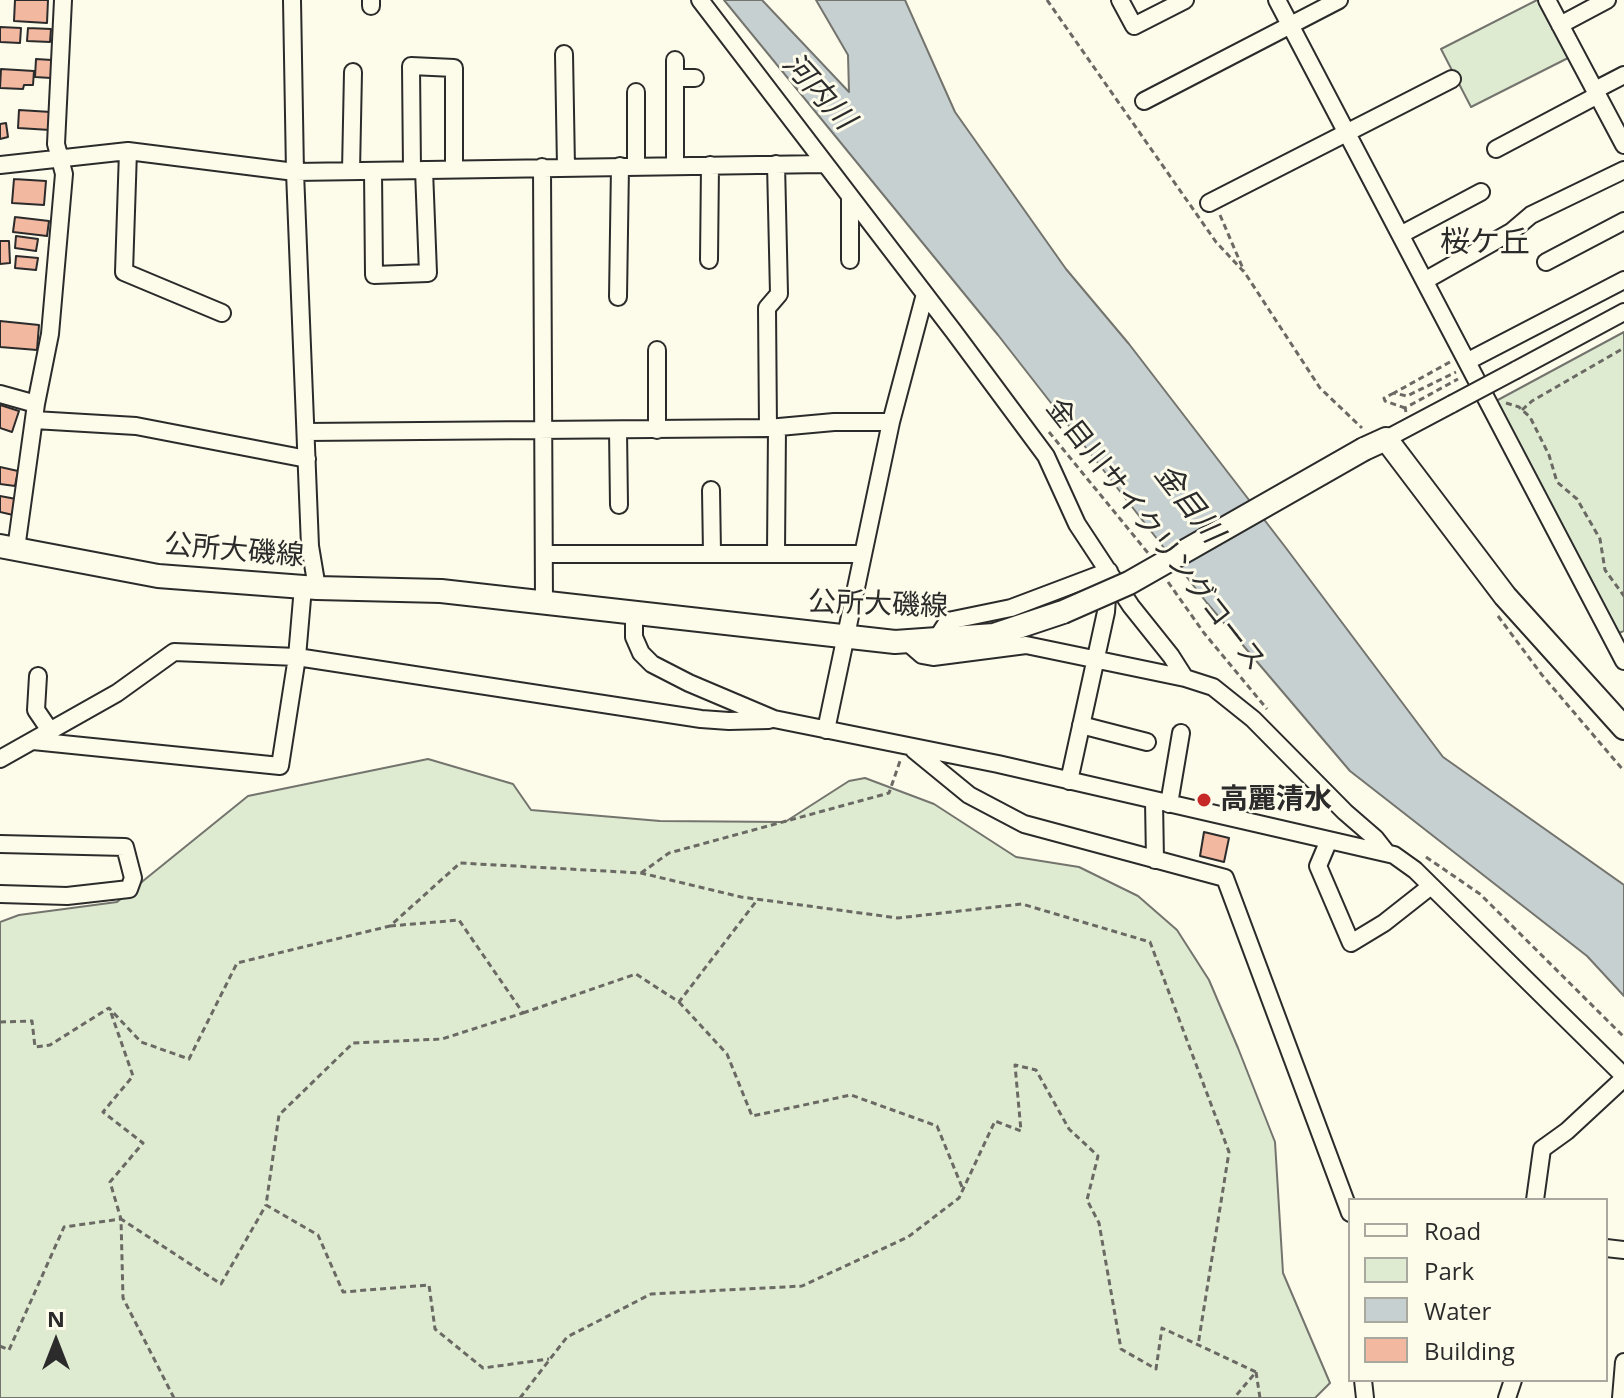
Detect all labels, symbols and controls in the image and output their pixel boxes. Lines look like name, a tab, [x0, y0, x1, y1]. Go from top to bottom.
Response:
water label: 河内川	[775, 47, 861, 137]
district label: 桜ケ丘	[1440, 225, 1530, 261]
street label: 金目川サイクリングコース	[1038, 392, 1272, 678]
water label: 金目川	[1146, 457, 1230, 551]
street label: 公所大磯線	[163, 528, 305, 574]
street label: 公所大磯線	[807, 586, 949, 624]
place label: 高麗清水	[1220, 783, 1332, 817]
marker: 高麗清水	[1195, 791, 1213, 809]
legend	[1348, 1198, 1608, 1382]
text: Road	[1424, 1214, 1481, 1247]
text: Park	[1424, 1254, 1474, 1287]
text: Water	[1424, 1294, 1491, 1327]
north arrow	[16, 1302, 96, 1382]
text: N	[47, 1303, 65, 1333]
text: Building	[1424, 1334, 1515, 1367]

